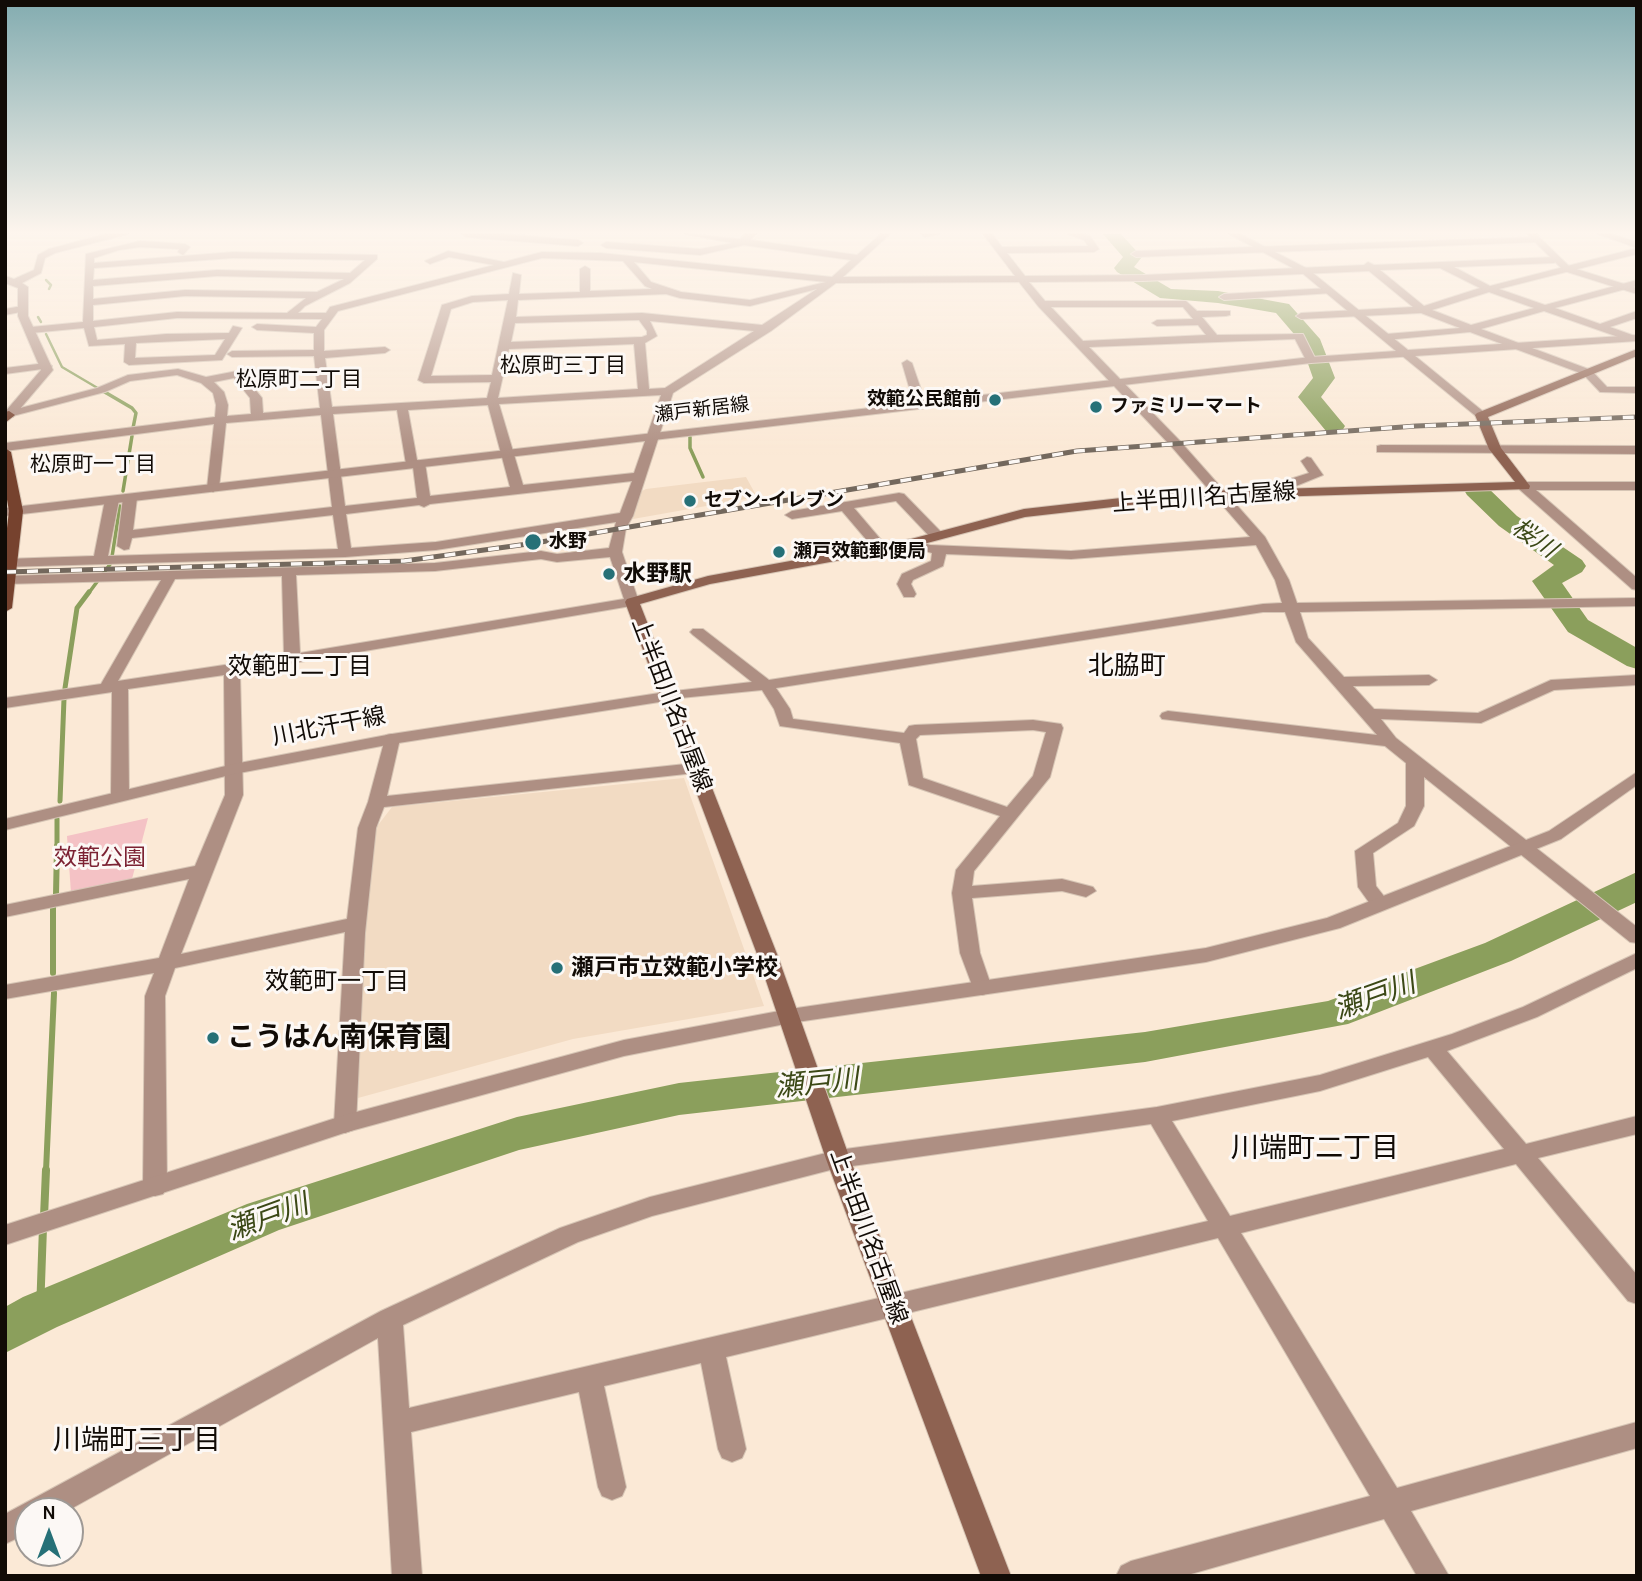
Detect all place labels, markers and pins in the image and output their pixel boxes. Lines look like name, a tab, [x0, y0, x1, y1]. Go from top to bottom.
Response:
place label: 效範公民館前	[867, 389, 981, 411]
marker: 效範公民館前	[987, 392, 1003, 408]
place label: ファミリーマート	[1110, 396, 1262, 418]
marker: ファミリーマート	[1088, 399, 1104, 415]
place label: セブン-イレブン	[704, 490, 844, 512]
marker: セブン-イレブン	[682, 493, 698, 509]
place label: 水野	[549, 531, 587, 553]
marker: 水野	[523, 532, 543, 552]
place label: 瀬戸效範郵便局	[793, 541, 926, 563]
marker: 瀬戸效範郵便局	[771, 544, 787, 560]
place label: 水野駅	[623, 560, 692, 588]
marker: 水野駅	[601, 566, 617, 582]
place label: 瀬戸市立效範小学校	[571, 954, 778, 982]
marker: 瀬戸市立效範小学校	[549, 960, 565, 976]
place label: こうはん南保育園	[227, 1021, 451, 1055]
marker: こうはん南保育園	[205, 1030, 221, 1046]

